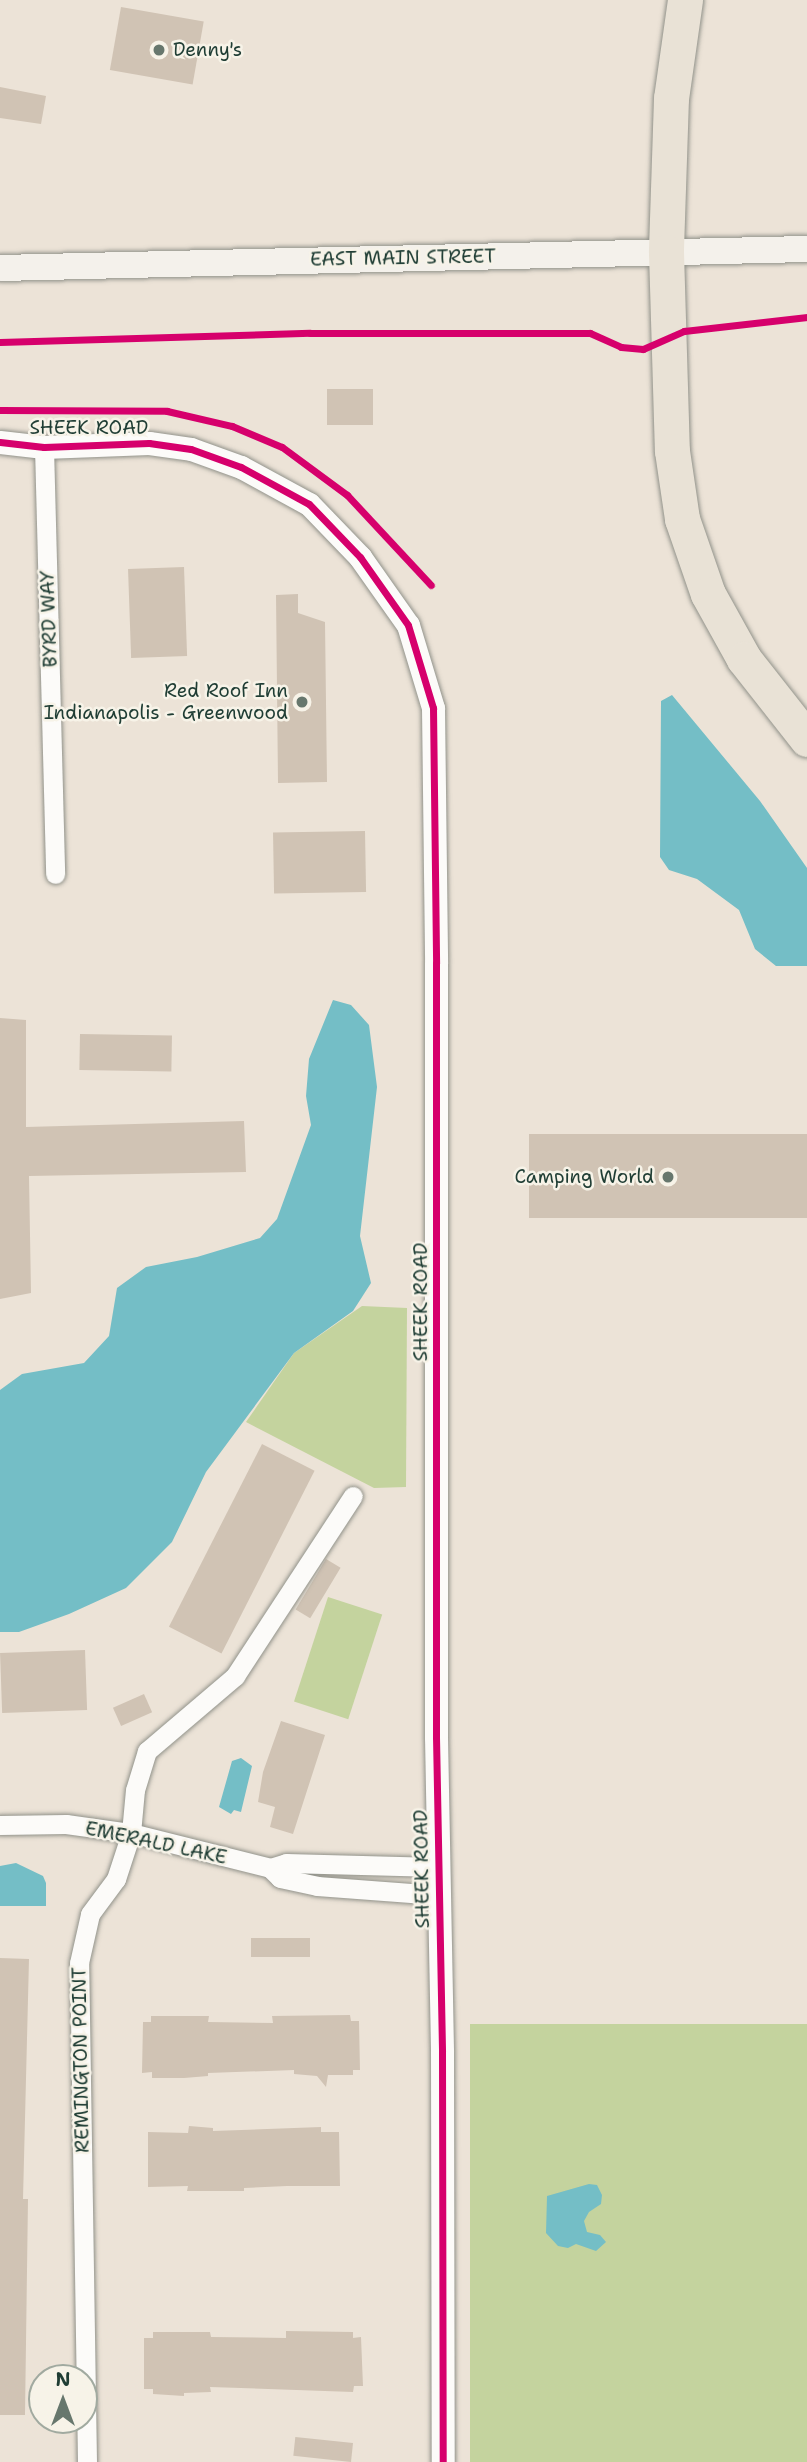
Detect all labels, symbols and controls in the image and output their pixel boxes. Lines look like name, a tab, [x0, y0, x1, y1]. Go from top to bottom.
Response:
place label: Denny's	[173, 39, 242, 61]
marker: Denny's	[151, 42, 167, 58]
street label: EAST MAIN STREET	[310, 245, 496, 271]
street label: SHEEK ROAD	[30, 417, 148, 439]
street label: BYRD WAY	[36, 570, 62, 668]
place label: Red Roof Inn Indianapolis - Greenwood	[44, 680, 288, 724]
marker: Red Roof Inn Indianapolis - Greenwood	[294, 694, 310, 710]
place label: Camping World	[514, 1166, 654, 1188]
marker: Camping World	[660, 1169, 676, 1185]
street label: SHEEK ROAD	[410, 1243, 432, 1361]
street label: SHEEK ROAD	[410, 1809, 434, 1929]
street label: EMERALD LAKE	[83, 1817, 229, 1869]
street label: REMINGTON POINT	[68, 1967, 94, 2153]
north arrow	[28, 2364, 98, 2434]
text: N	[55, 2367, 71, 2392]

